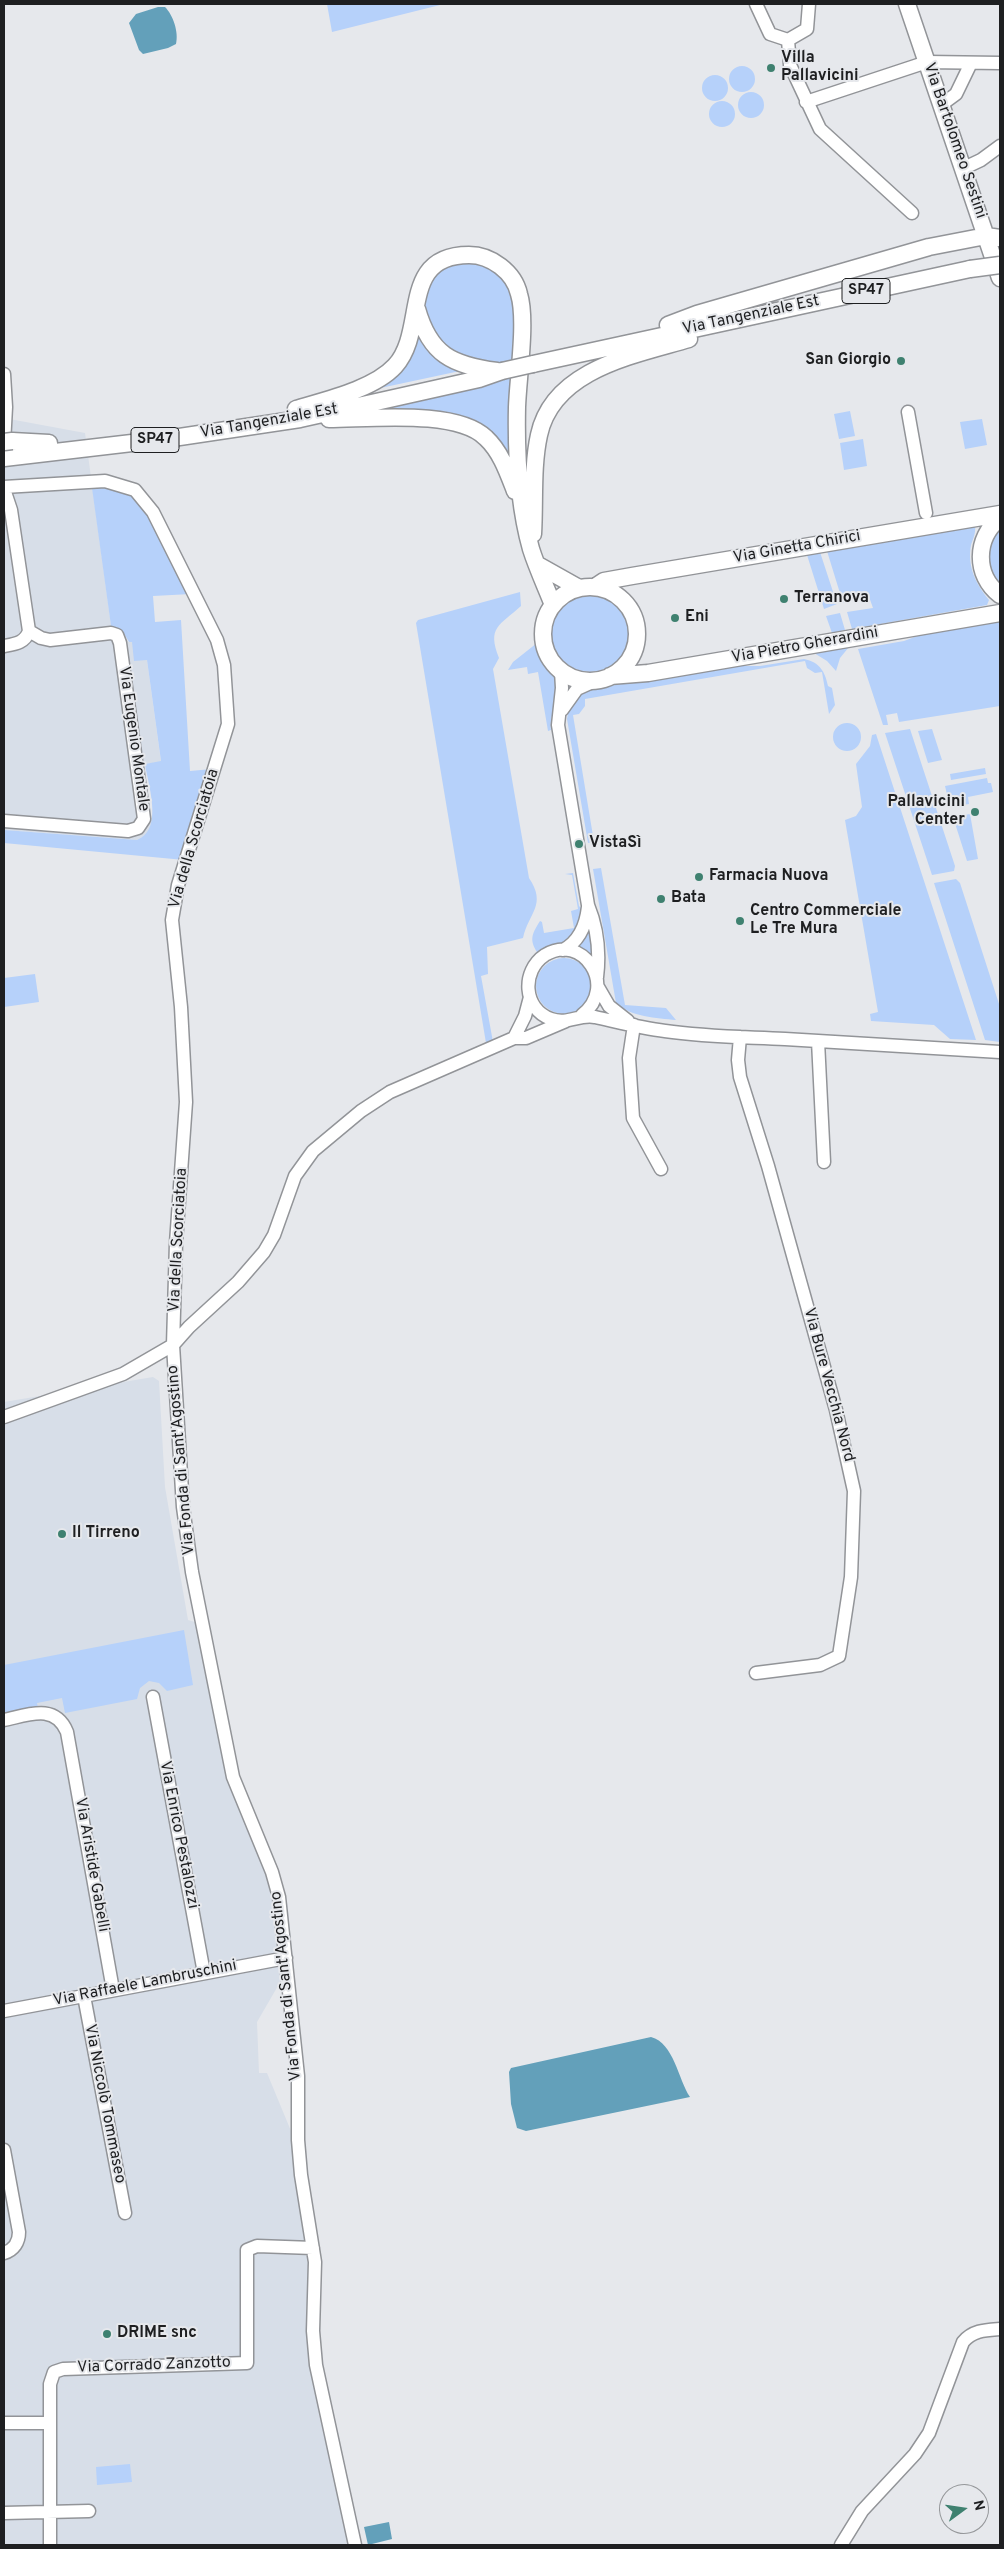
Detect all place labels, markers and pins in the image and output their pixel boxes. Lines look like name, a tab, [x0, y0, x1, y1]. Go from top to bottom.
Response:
place label: Villa Pallavicini	[781, 49, 859, 87]
marker: Villa Pallavicini	[765, 62, 777, 74]
place label: San Giorgio	[805, 351, 891, 371]
marker: San Giorgio	[895, 355, 907, 367]
place label: Terranova	[794, 589, 869, 609]
marker: Terranova	[778, 593, 790, 605]
place label: Eni	[685, 608, 709, 628]
marker: Eni	[669, 612, 681, 624]
place label: Pallavicini Center	[887, 793, 965, 831]
marker: Pallavicini Center	[969, 806, 981, 818]
place label: VistaSì	[589, 834, 642, 854]
marker: VistaSì	[573, 838, 585, 850]
place label: Farmacia Nuova	[709, 867, 829, 887]
marker: Farmacia Nuova	[693, 871, 705, 883]
place label: Bata	[671, 889, 706, 909]
marker: Bata	[655, 893, 667, 905]
place label: Centro Commerciale Le Tre Mura	[750, 902, 901, 940]
marker: Centro Commerciale Le Tre Mura	[734, 915, 746, 927]
place label: Il Tirreno	[72, 1524, 140, 1544]
marker: Il Tirreno	[56, 1528, 68, 1540]
place label: DRIME snc	[117, 2324, 197, 2344]
marker: DRIME snc	[101, 2328, 113, 2340]

